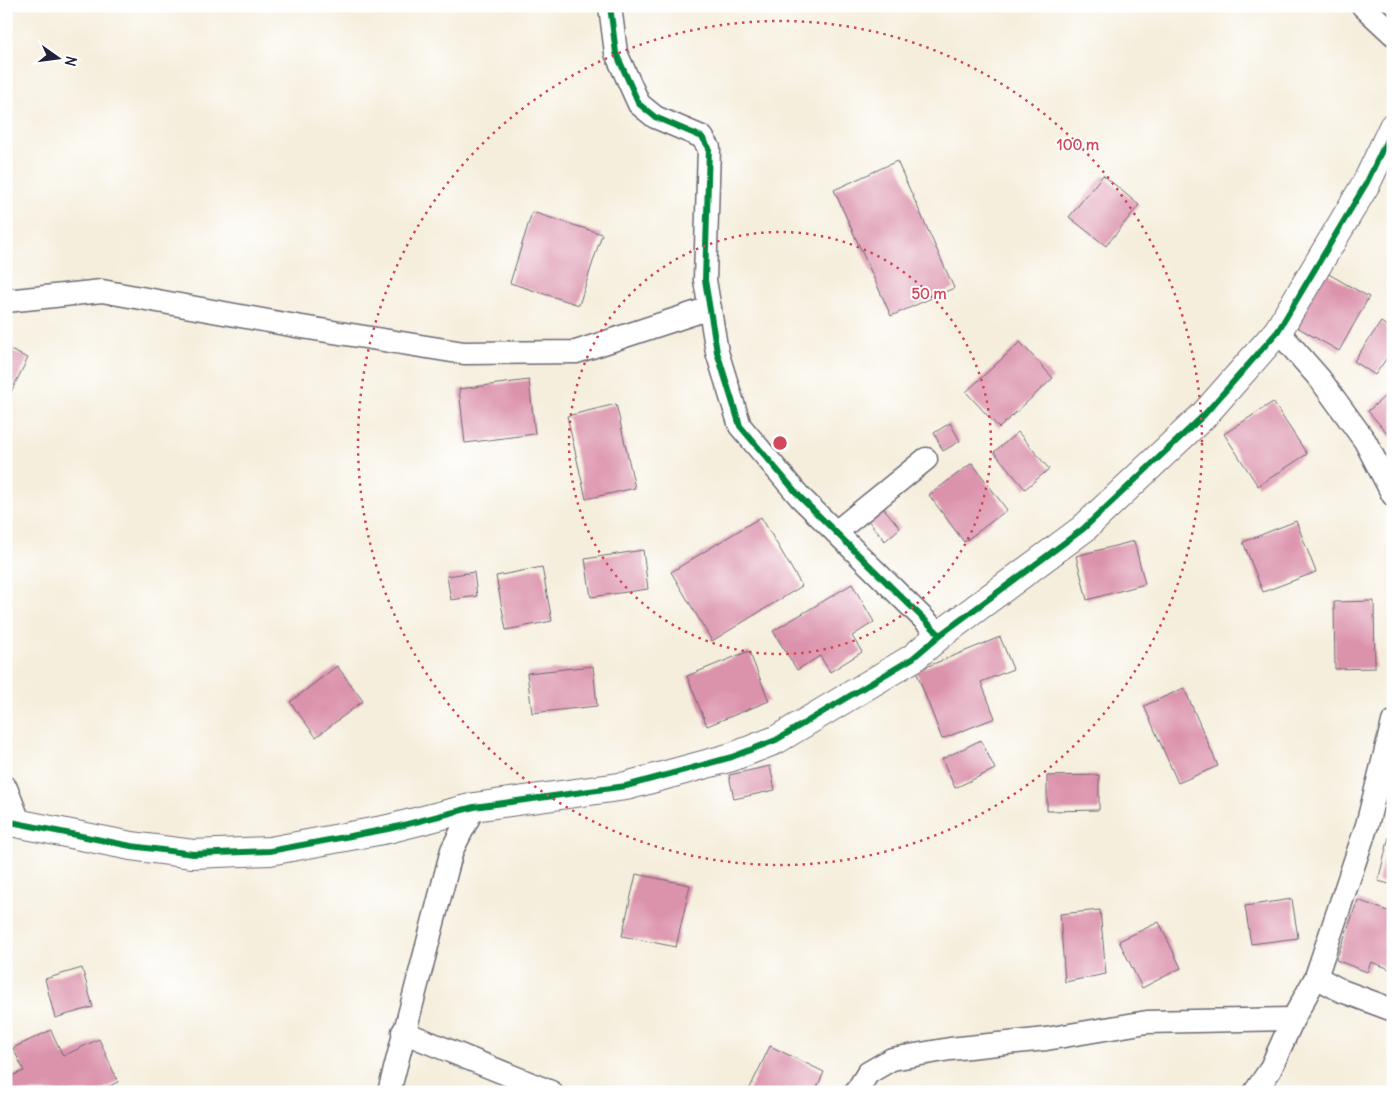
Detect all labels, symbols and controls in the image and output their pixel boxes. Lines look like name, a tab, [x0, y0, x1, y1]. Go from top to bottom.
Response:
north arrow	[32, 32, 82, 82]
text: N	[61, 54, 81, 68]
text: 100 m	[1057, 135, 1099, 154]
text: 50 m	[911, 284, 947, 303]
centre of rings	[771, 434, 789, 452]

